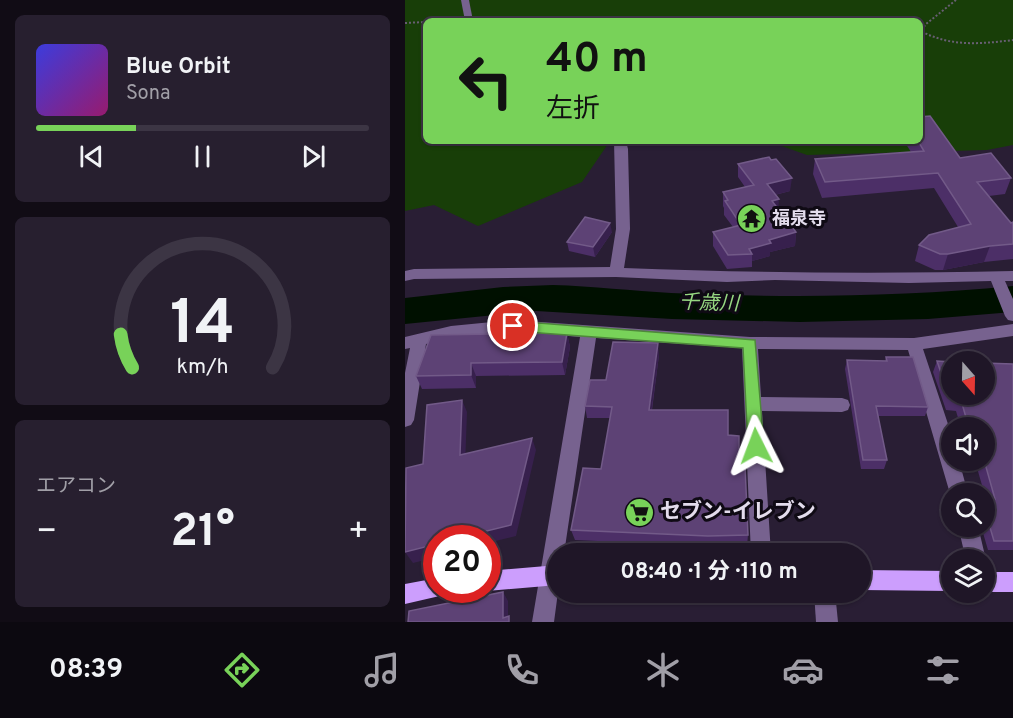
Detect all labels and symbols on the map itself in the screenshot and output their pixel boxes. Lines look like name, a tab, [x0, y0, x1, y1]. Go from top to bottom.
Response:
temple icon: 福泉寺	[735, 203, 767, 235]
place label: 福泉寺	[772, 208, 826, 231]
water label: 千歳川	[679, 290, 741, 318]
pin	[487, 300, 538, 351]
north arrow	[941, 351, 995, 405]
position arrow	[724, 414, 788, 478]
supermarket icon: セブン-イレブン	[623, 496, 655, 528]
place label: セブン-イレブン	[660, 499, 816, 526]
speed limit sign: 20	[423, 525, 501, 603]

